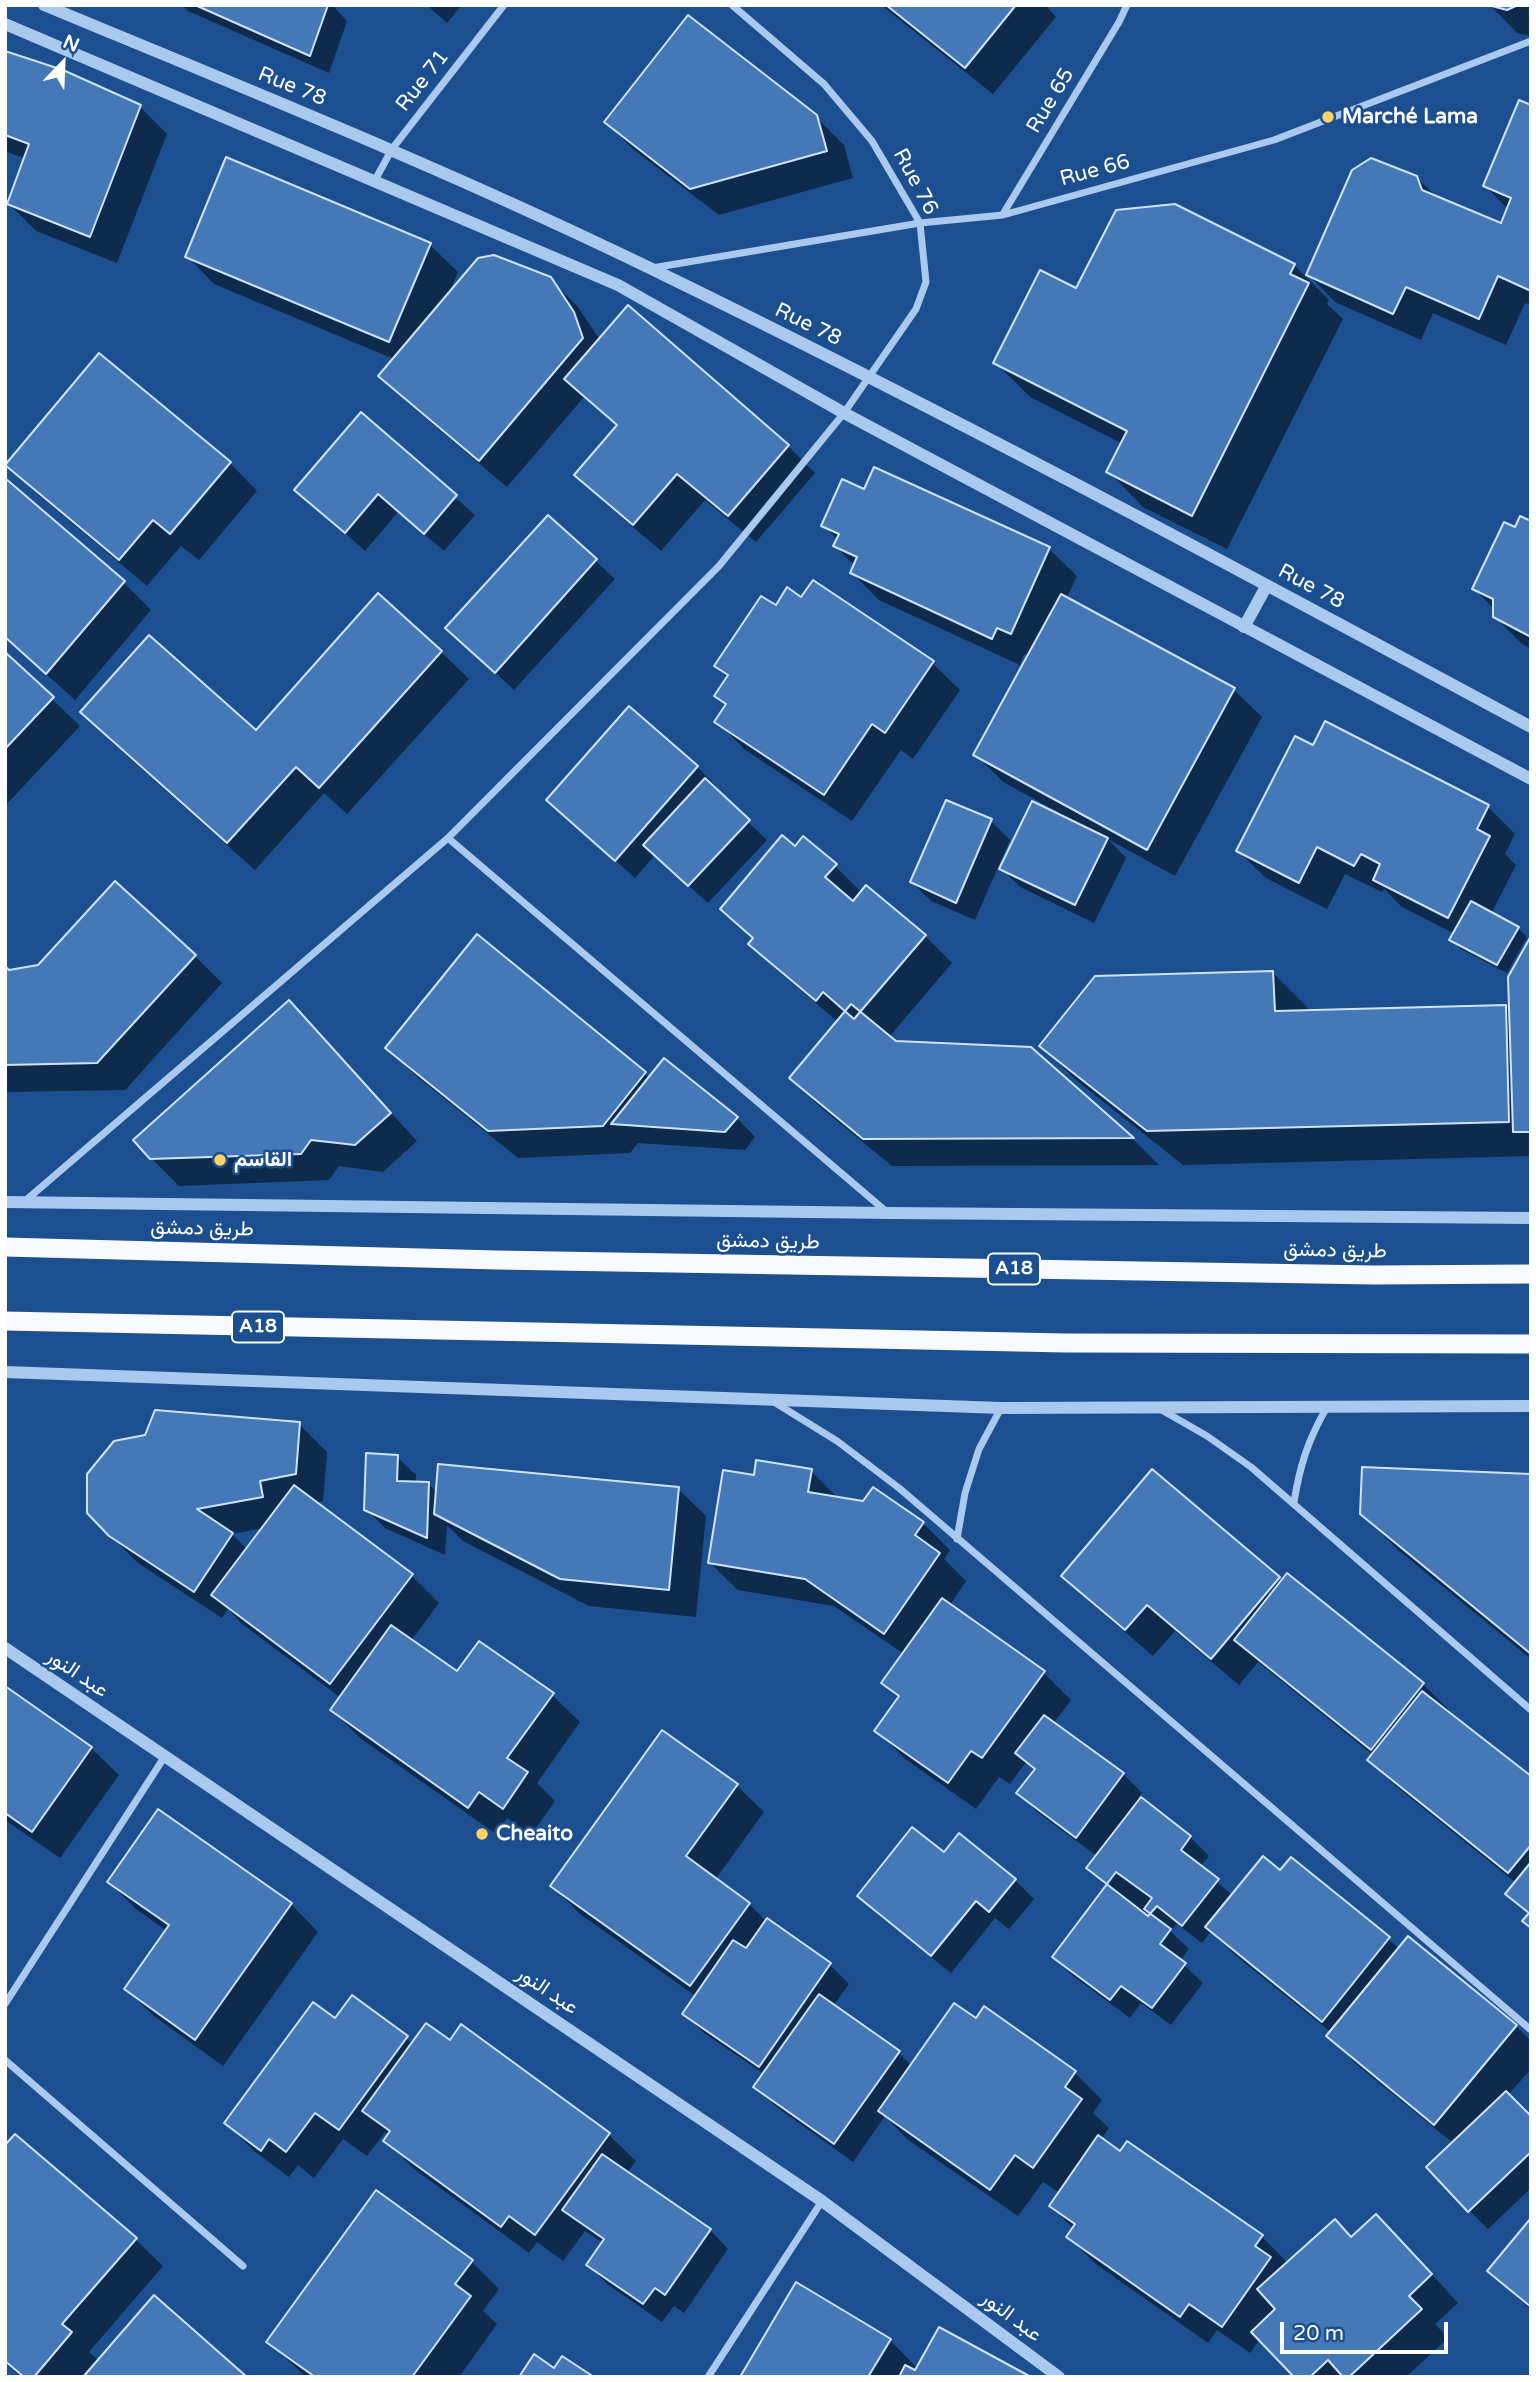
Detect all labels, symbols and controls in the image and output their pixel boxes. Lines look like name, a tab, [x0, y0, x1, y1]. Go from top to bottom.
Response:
north arrow	[28, 28, 98, 98]
text: N	[60, 31, 83, 57]
street label: Rue 71	[391, 45, 455, 117]
street label: Rue 78	[254, 62, 330, 112]
street label: Rue 65	[1022, 64, 1080, 138]
place label: Marché Lama	[1342, 104, 1478, 130]
marker: Marché Lama	[1320, 109, 1336, 125]
street label: Rue 76	[887, 145, 943, 219]
street label: Rue 66	[1057, 150, 1133, 192]
street label: Rue 78	[770, 298, 846, 352]
street label: Rue 78	[1274, 559, 1348, 615]
place label: القاسم	[234, 1147, 292, 1173]
marker: القاسم	[212, 1152, 228, 1168]
street label: طريق دمشق	[150, 1215, 254, 1243]
street label: طريق دمشق	[716, 1228, 820, 1256]
street label: طريق دمشق	[1283, 1237, 1387, 1265]
road number: A18	[988, 1254, 1040, 1284]
road number: A18	[232, 1312, 284, 1343]
street label: عبد النور	[41, 1644, 113, 1704]
place label: Cheaito	[496, 1821, 573, 1847]
marker: Cheaito	[474, 1826, 490, 1842]
street label: عبد النور	[511, 1961, 583, 2021]
street label: عبد النور	[976, 2286, 1046, 2348]
scale bar	[1284, 2308, 1452, 2352]
text: 20 m	[1293, 2321, 1344, 2346]

